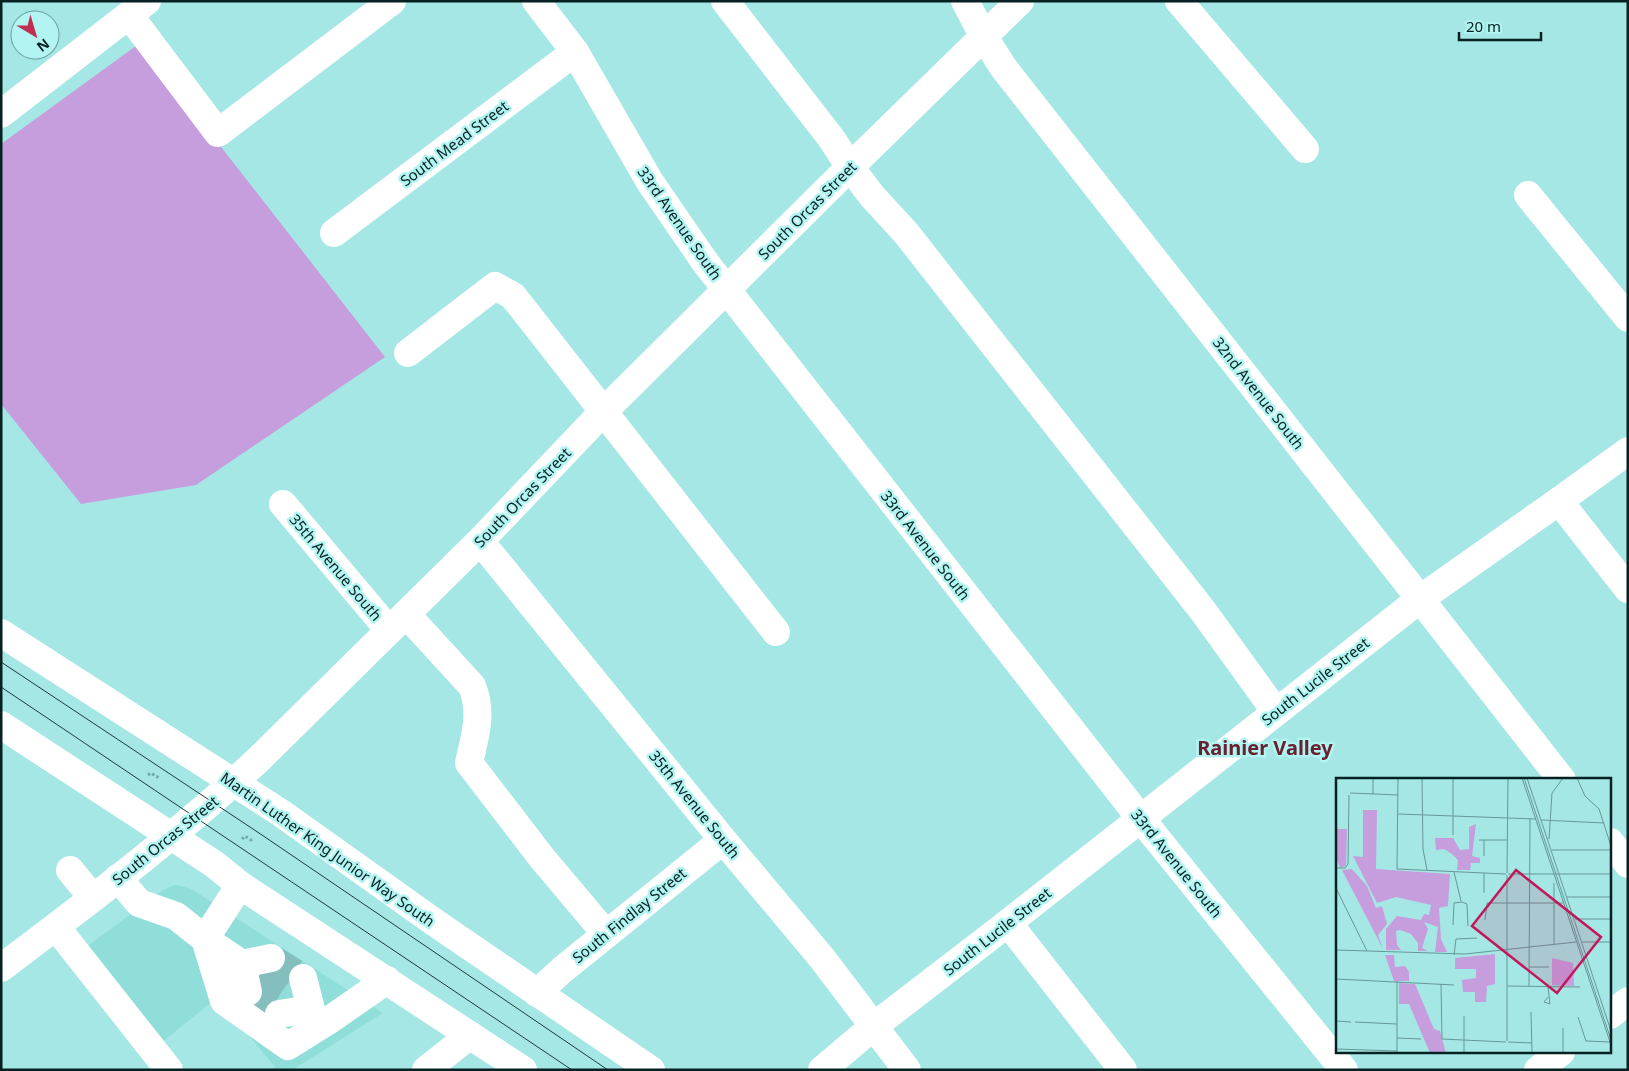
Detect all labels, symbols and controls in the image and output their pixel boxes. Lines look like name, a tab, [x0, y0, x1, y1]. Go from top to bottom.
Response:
north arrow	[10, 10, 60, 60]
scale bar	[1459, 10, 1542, 42]
text: 20 m	[1466, 16, 1501, 36]
text: N	[33, 35, 54, 57]
street label: South Mead Street	[396, 95, 513, 190]
street label: South Orcas Street	[753, 156, 861, 264]
street label: 33rd Avenue South	[633, 162, 727, 284]
street label: 32nd Avenue South	[1209, 333, 1309, 453]
street label: South Orcas Street	[469, 442, 575, 551]
street label: 33rd Avenue South	[877, 486, 975, 604]
street label: 35th Avenue South	[285, 509, 387, 625]
street label: South Lucile Street	[1257, 632, 1373, 729]
district label: Rainier Valley	[1197, 734, 1333, 761]
street label: 35th Avenue South	[645, 746, 745, 862]
street label: Martin Luther King Junior Way South	[217, 767, 439, 931]
inset map	[1336, 778, 1612, 1054]
street label: South Orcas Street	[108, 791, 223, 889]
street label: 33rd Avenue South	[1127, 805, 1227, 921]
street label: South Findlay Street	[568, 862, 691, 967]
street label: South Lucile Street	[939, 882, 1055, 979]

